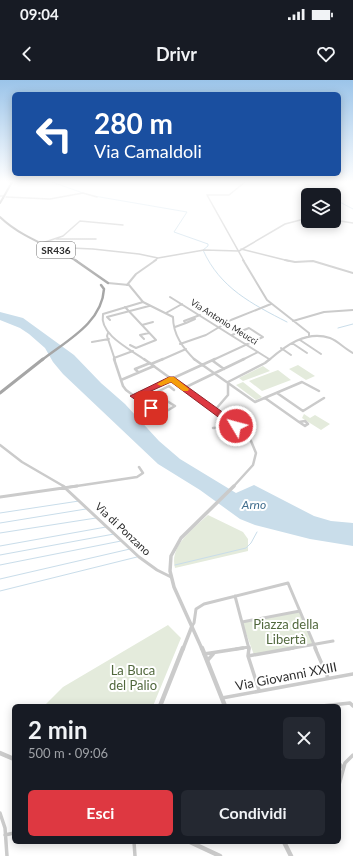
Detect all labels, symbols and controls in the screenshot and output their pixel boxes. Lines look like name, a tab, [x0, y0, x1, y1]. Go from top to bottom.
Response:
text: 09:04	[20, 5, 59, 23]
icon: back	[16, 43, 38, 65]
text: Drivr	[156, 43, 197, 65]
icon: heart	[315, 43, 337, 65]
text: 280 m	[94, 106, 173, 140]
icon: left	[28, 108, 80, 160]
text: Via Camaldoli	[94, 140, 202, 162]
map controls	[301, 188, 341, 228]
button: layers	[301, 188, 341, 228]
road number: SR436	[37, 242, 75, 258]
street label: Via Antonio Meucci	[189, 296, 260, 347]
pin	[134, 391, 168, 425]
icon: arrive	[140, 397, 162, 419]
position arrow	[215, 405, 257, 447]
water label: Arno	[241, 497, 266, 512]
street label: Via di Ponzano	[93, 499, 154, 558]
park label: Piazza della Libertà	[253, 616, 319, 647]
street label: Via Giovanni XXIII	[234, 658, 338, 694]
park label: La Buca del Palio	[109, 662, 157, 693]
text: 2 min	[28, 715, 88, 744]
button: close	[283, 717, 325, 759]
text: 500 m · 09:06	[28, 745, 108, 761]
button: Esci	[28, 790, 173, 836]
button: Condividi	[181, 790, 325, 836]

